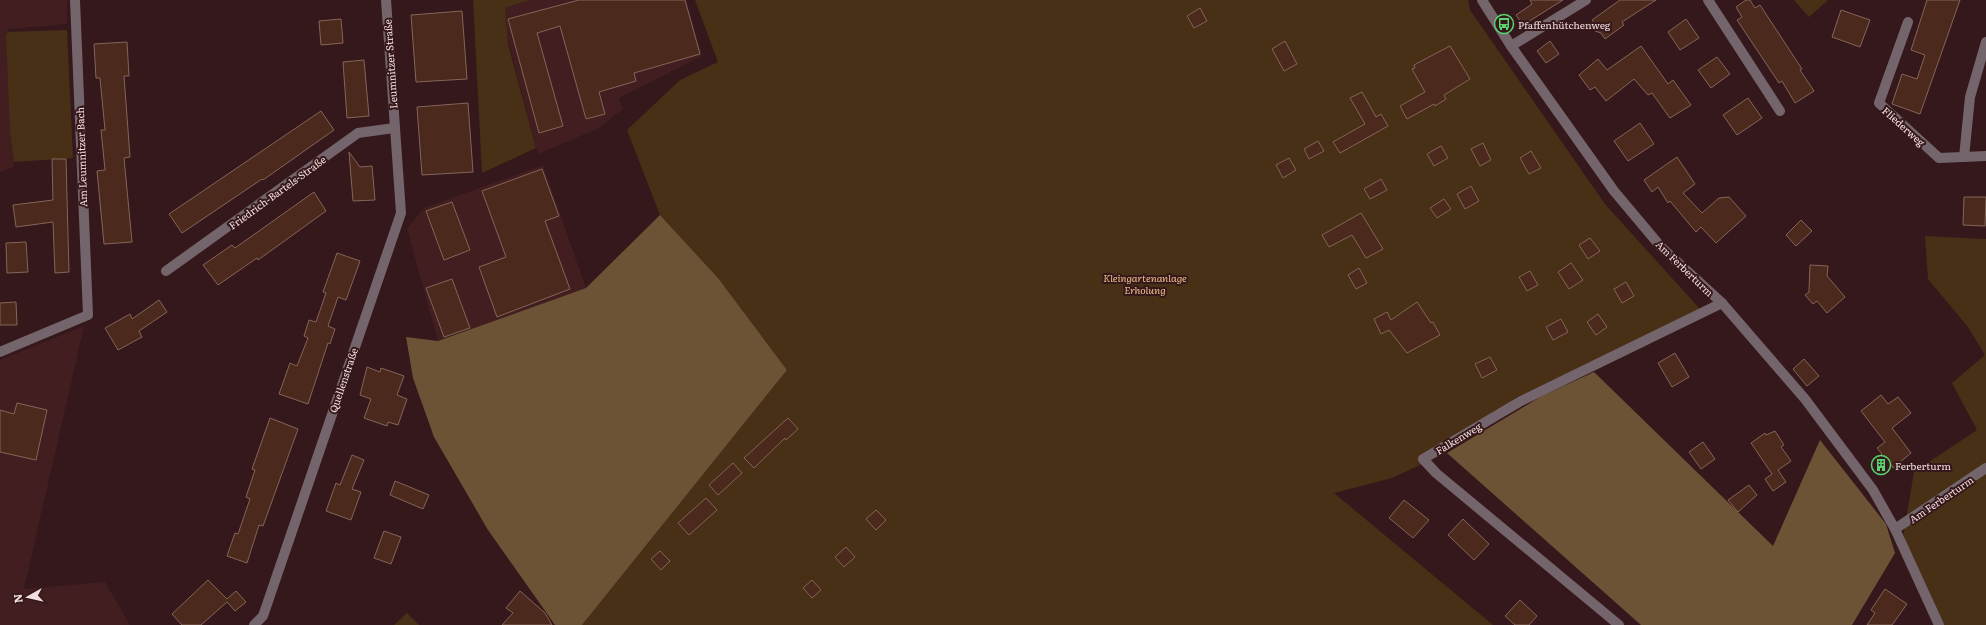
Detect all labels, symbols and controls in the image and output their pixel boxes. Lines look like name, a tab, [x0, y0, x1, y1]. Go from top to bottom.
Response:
bus stop icon: Pfaffenhütchenweg	[1493, 13, 1515, 35]
place label: Pfaffenhütchenweg	[1518, 17, 1611, 32]
street label: Leumnitzer Straße	[379, 19, 401, 109]
street label: Fliederweg	[1879, 103, 1929, 150]
street label: Am Leumnitzer Bach	[72, 106, 90, 207]
street label: Friedrich-Bartels-Straße	[225, 152, 329, 232]
street label: Am Ferberturm	[1653, 237, 1717, 300]
park label: Kleingartenanlage Erholung	[1103, 270, 1187, 297]
street label: Quellenstraße	[325, 346, 361, 414]
street label: Falkenweg	[1432, 418, 1484, 458]
building icon: Ferberturm	[1870, 454, 1892, 476]
place label: Ferberturm	[1895, 458, 1951, 473]
street label: Am Ferberturm	[1906, 472, 1976, 526]
north arrow	[8, 577, 48, 617]
text: N	[9, 593, 26, 604]

